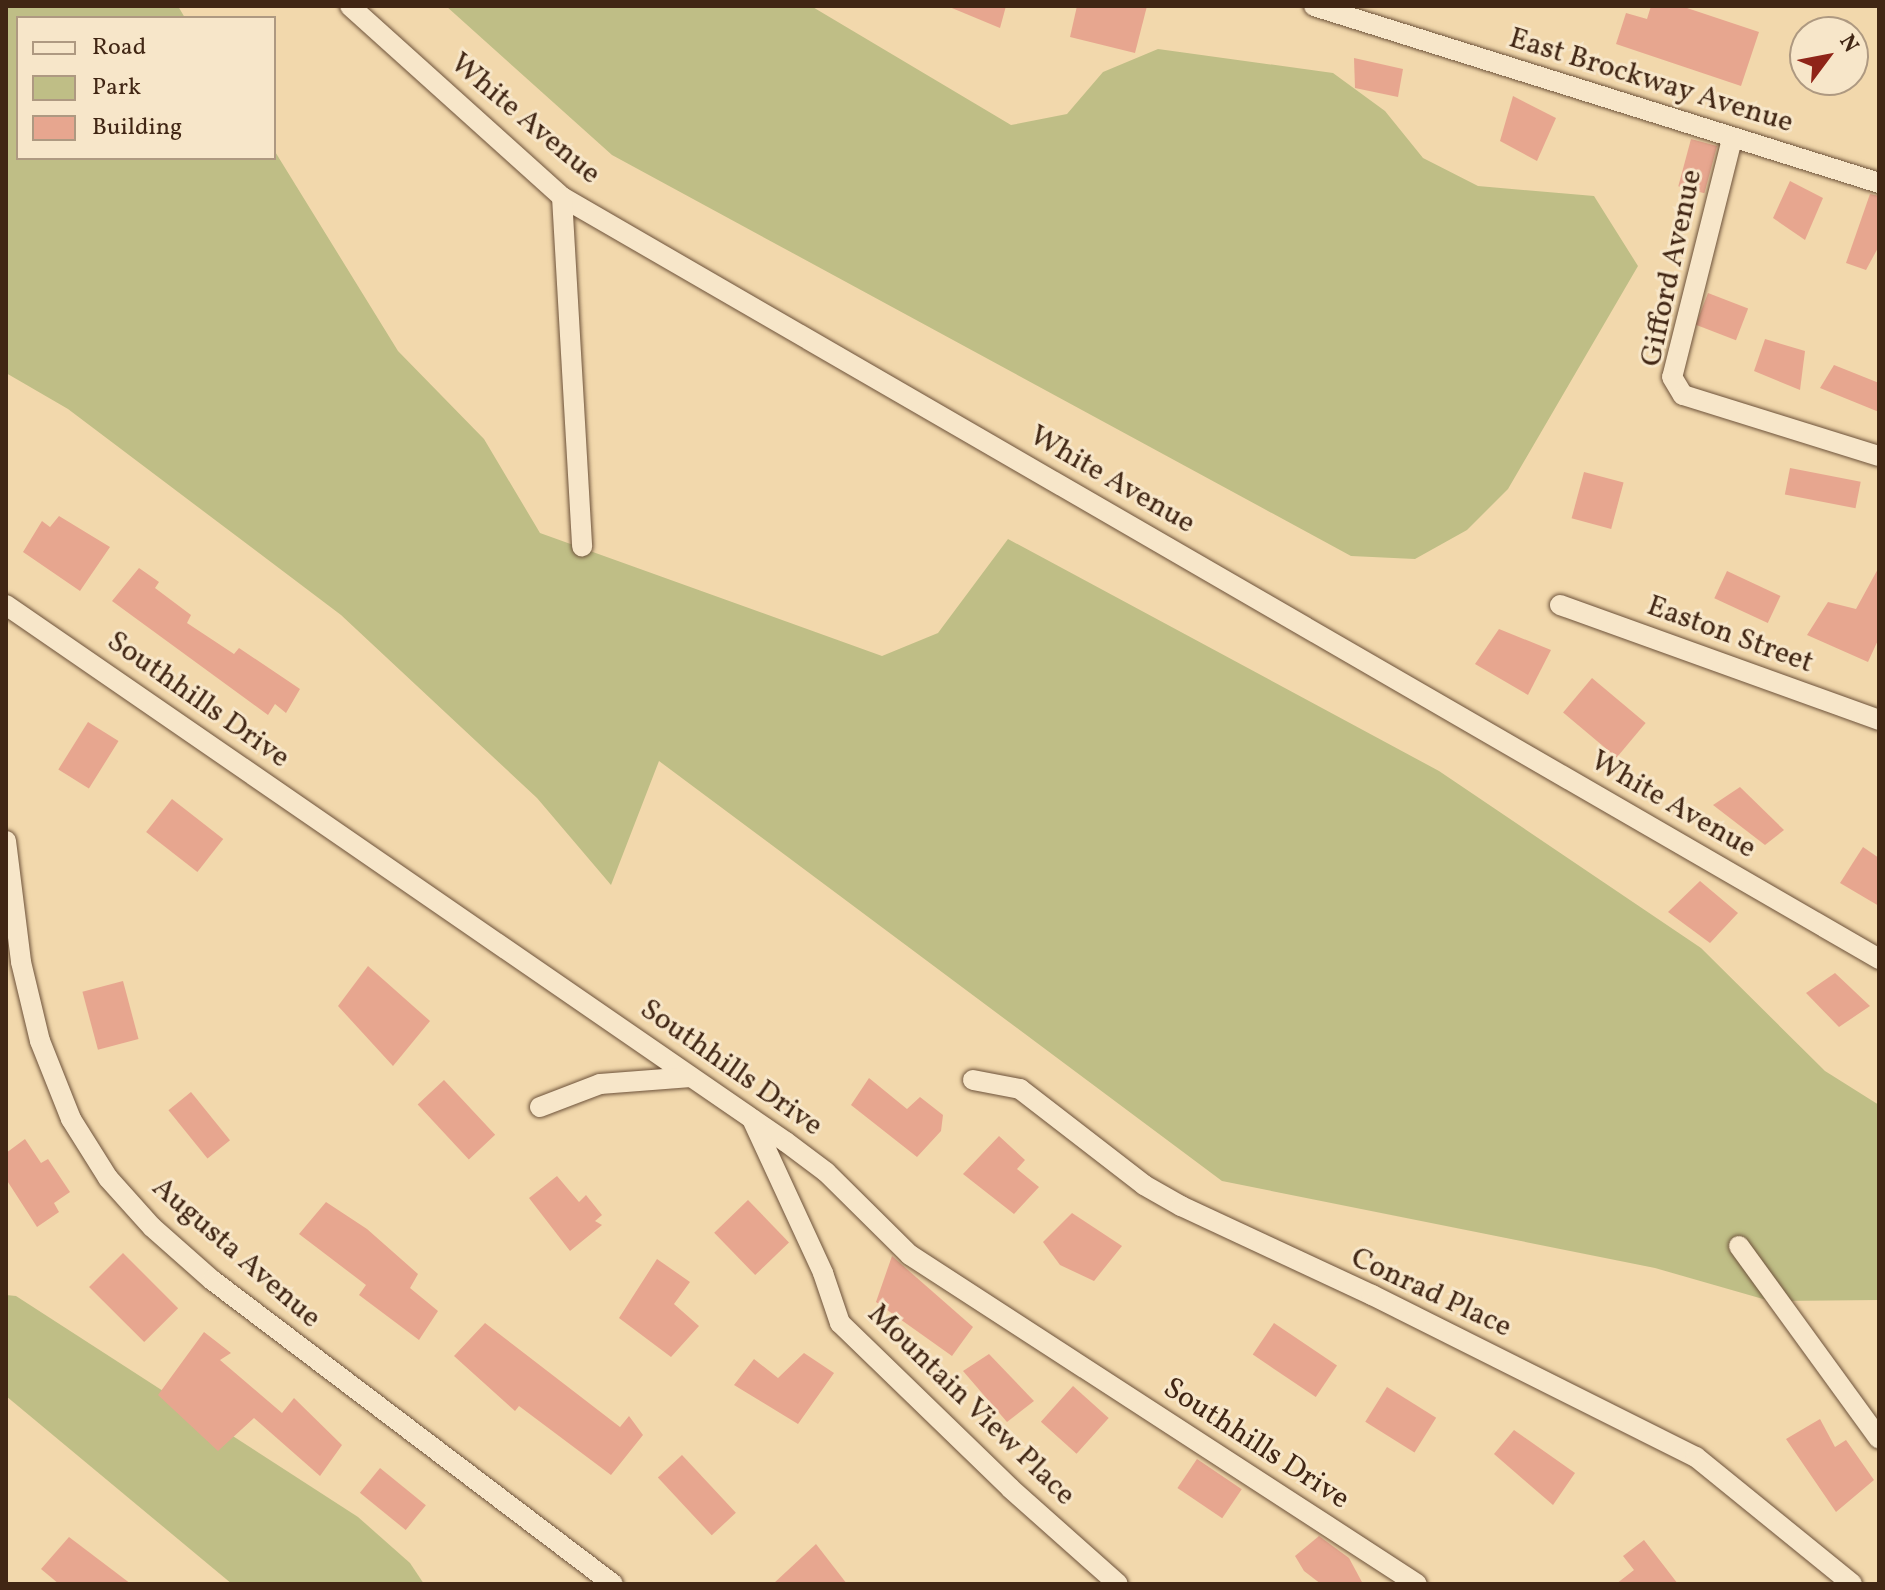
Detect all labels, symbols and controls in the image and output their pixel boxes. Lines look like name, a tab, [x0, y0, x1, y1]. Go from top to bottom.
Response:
legend	[16, 16, 276, 160]
north arrow	[1789, 16, 1869, 96]
street label: East Brockway Avenue	[1504, 20, 1798, 142]
text: N	[1831, 29, 1865, 59]
text: Road	[92, 31, 146, 65]
street label: White Avenue	[442, 46, 608, 192]
text: Park	[92, 71, 141, 105]
text: Building	[92, 111, 182, 145]
street label: Gifford Avenue	[1634, 166, 1710, 370]
street label: White Avenue	[1023, 418, 1201, 542]
street label: Easton Street	[1642, 588, 1818, 682]
street label: Southhills Drive	[100, 624, 296, 776]
street label: White Avenue	[1584, 743, 1762, 867]
street label: Southhills Drive	[633, 992, 829, 1144]
street label: Augusta Avenue	[144, 1170, 328, 1336]
street label: Conrad Place	[1345, 1240, 1517, 1346]
street label: Mountain View Place	[859, 1296, 1083, 1514]
street label: Southhills Drive	[1156, 1370, 1356, 1518]

